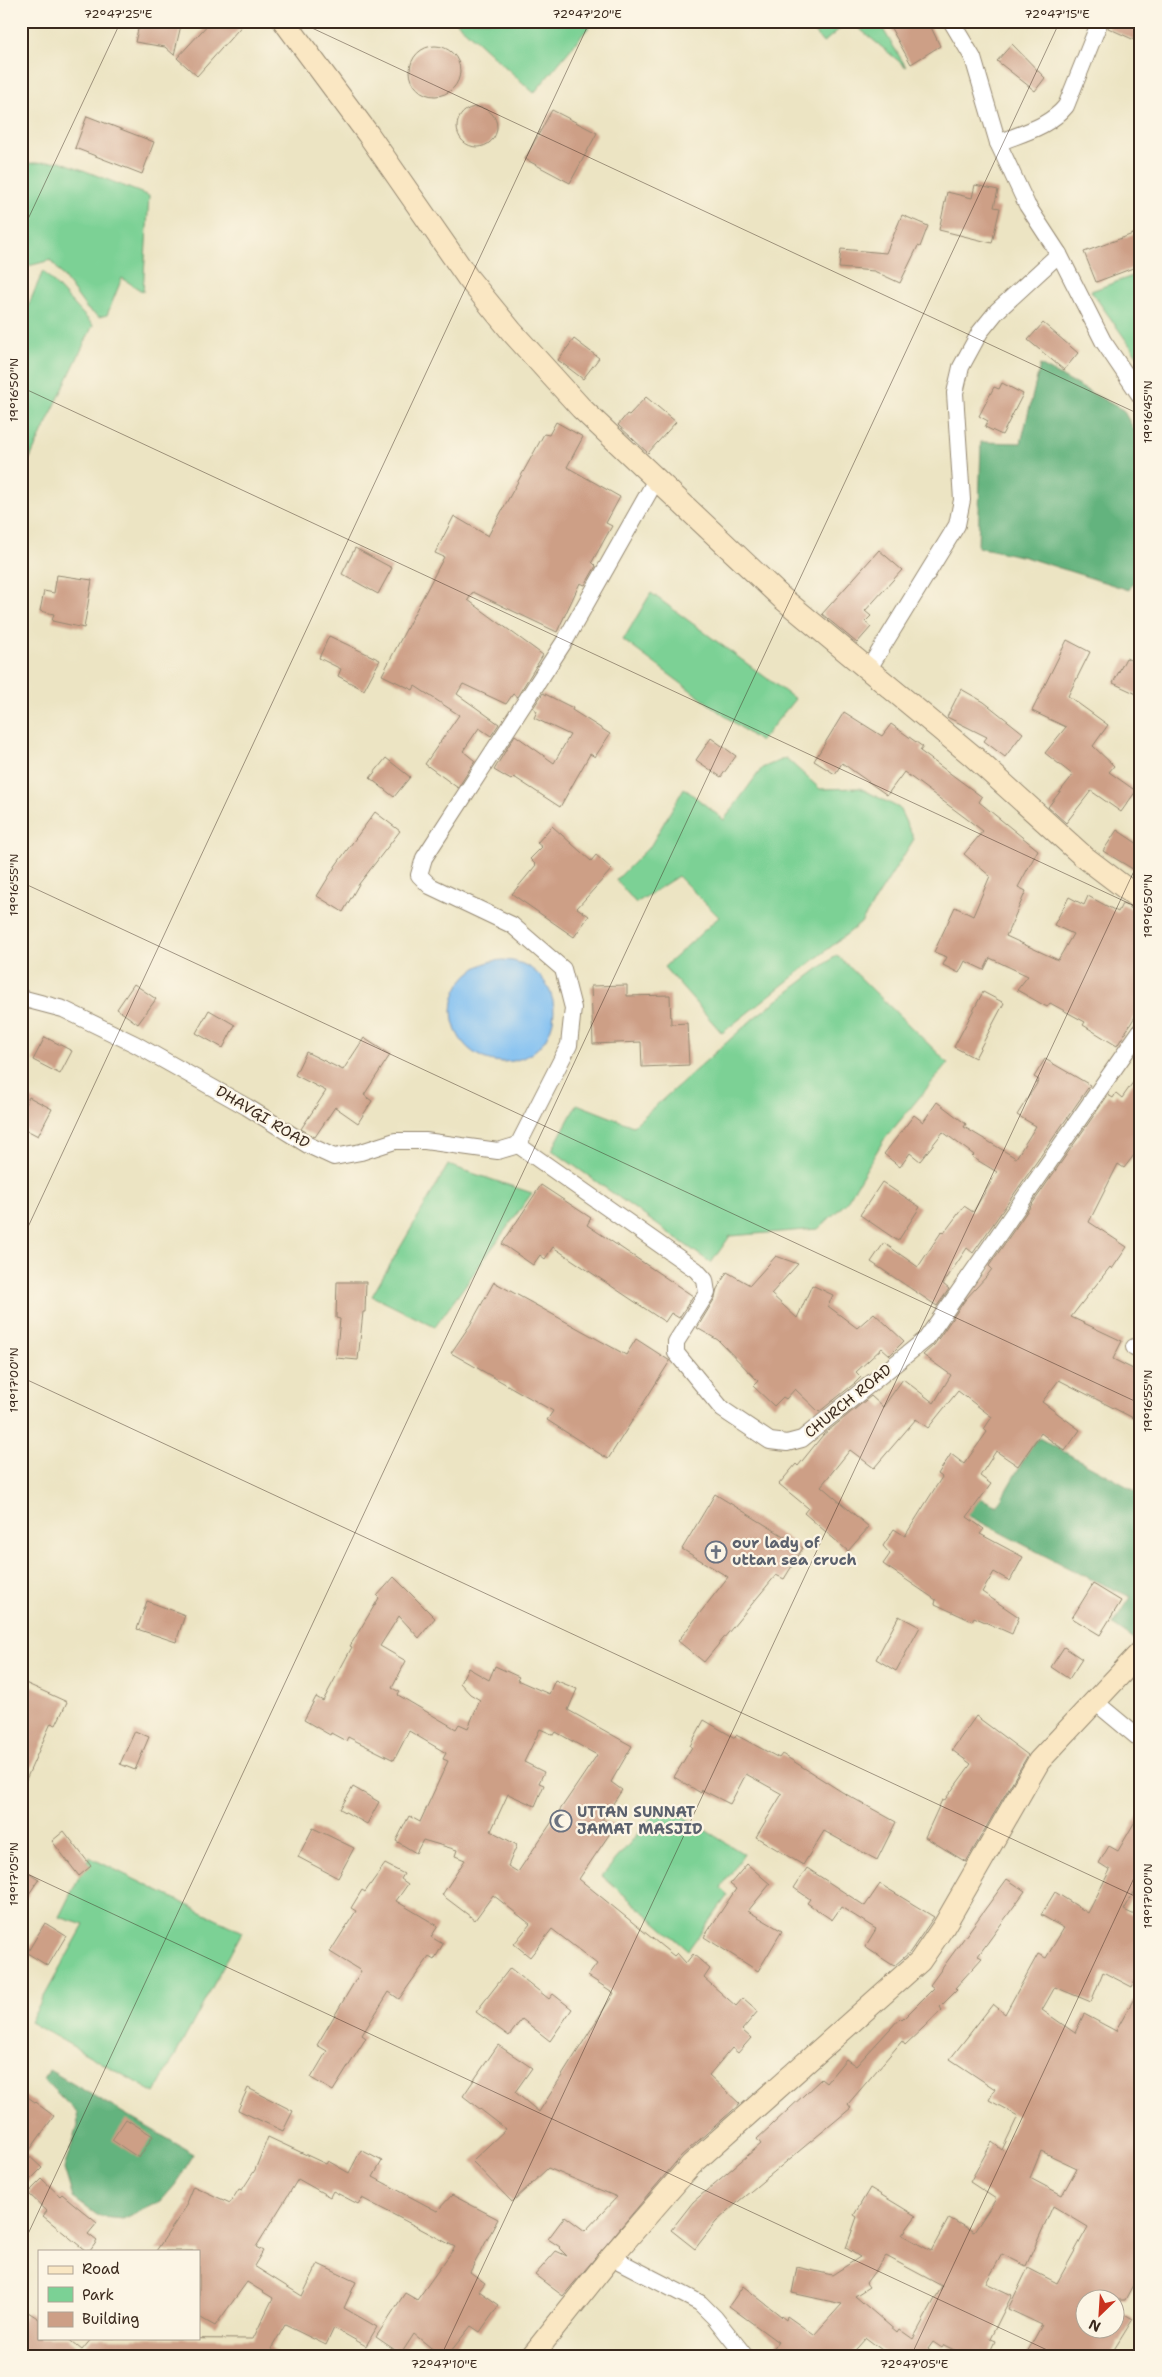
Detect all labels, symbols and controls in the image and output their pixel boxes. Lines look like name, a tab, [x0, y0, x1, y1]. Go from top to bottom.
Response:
text: 72°47'25"E	[84, 6, 152, 22]
text: 72°47'20"E	[552, 6, 622, 22]
text: 72°47'15"E	[1024, 6, 1090, 22]
text: 19°16'50"N	[6, 358, 22, 422]
text: 19°16'45"N	[1140, 380, 1156, 444]
text: 19°16'55"N	[6, 854, 22, 916]
text: 19°16'50"N	[1140, 874, 1156, 938]
street label: DHAVGI ROAD	[212, 1081, 314, 1153]
text: 19°17'00"N	[6, 1347, 22, 1413]
street label: CHURCH ROAD	[800, 1360, 896, 1442]
text: 19°16'55"N	[1140, 1370, 1156, 1432]
place label: our lady of uttan sea cruch	[732, 1533, 857, 1570]
church icon: our lady of uttan sea cruch	[704, 1540, 728, 1564]
place label: UTTAN SUNNAT JAMAT MASJID	[577, 1802, 702, 1839]
mosque icon: UTTAN SUNNAT JAMAT MASJID	[549, 1809, 573, 1833]
text: 19°17'05"N	[6, 1842, 22, 1906]
text: 19°17'00"N	[1140, 1863, 1156, 1929]
legend	[38, 2250, 200, 2340]
text: Road	[82, 2259, 120, 2279]
text: Park	[82, 2285, 114, 2305]
north arrow	[1074, 2290, 1124, 2340]
text: Building	[82, 2309, 139, 2329]
text: N	[1086, 2315, 1103, 2336]
text: 72°47'10"E	[411, 2356, 477, 2372]
text: 72°47'05"E	[880, 2356, 948, 2372]

